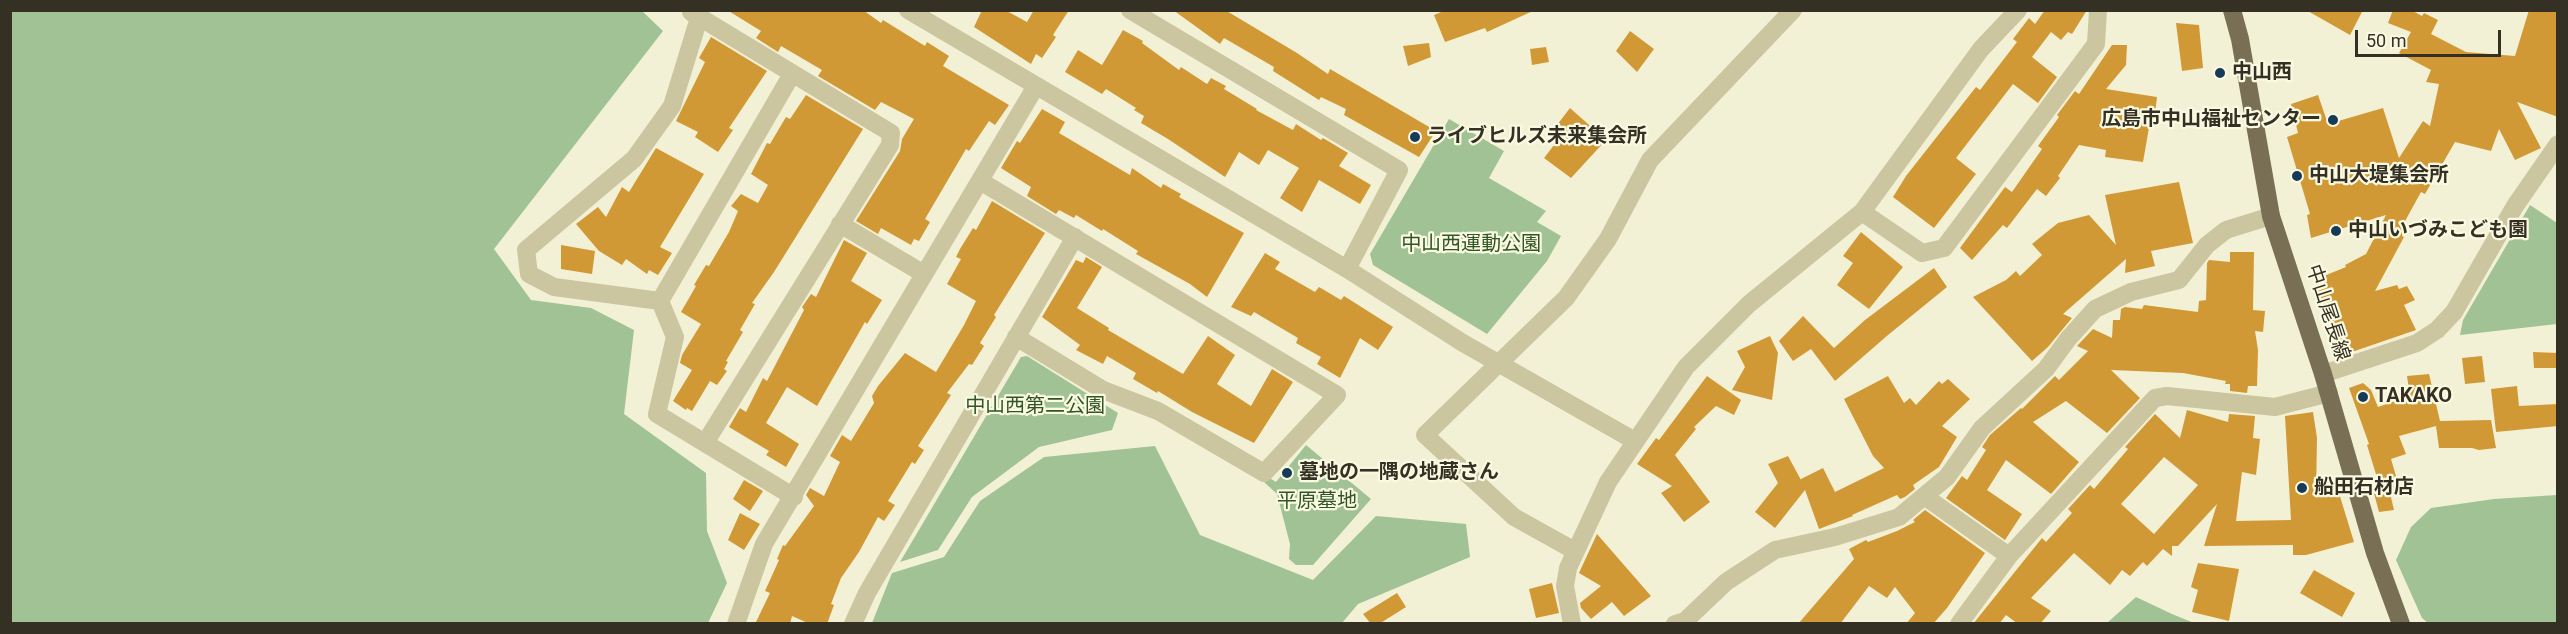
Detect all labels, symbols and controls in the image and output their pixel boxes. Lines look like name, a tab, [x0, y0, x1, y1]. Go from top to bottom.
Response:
scale bar	[2358, 18, 2504, 56]
text: 50 m	[2366, 30, 2406, 51]
place label: 中山西	[2232, 61, 2292, 85]
marker: 中山西	[2213, 66, 2227, 80]
place label: 広島市中山福祉センター	[2101, 108, 2321, 132]
marker: 広島市中山福祉センター	[2326, 113, 2340, 127]
place label: ライブヒルズ未来集会所	[1427, 125, 1647, 149]
marker: ライブヒルズ未来集会所	[1408, 130, 1422, 144]
place label: 中山大堤集会所	[2309, 164, 2449, 188]
marker: 中山大堤集会所	[2290, 169, 2304, 183]
place label: 中山いづみこども園	[2348, 219, 2528, 243]
marker: 中山いづみこども園	[2329, 224, 2343, 238]
park label: 中山西運動公園	[1401, 233, 1541, 257]
street label: 中山尾長線	[2300, 262, 2354, 364]
place label: TAKAKO	[2375, 385, 2452, 409]
marker: TAKAKO	[2356, 390, 2370, 404]
park label: 中山西第二公園	[965, 395, 1105, 419]
place label: 墓地の一隅の地蔵さん	[1299, 461, 1499, 485]
marker: 墓地の一隅の地蔵さん	[1280, 466, 1294, 480]
place label: 船田石材店	[2314, 476, 2414, 500]
marker: 船田石材店	[2295, 481, 2309, 495]
park label: 平原墓地	[1277, 490, 1357, 514]

